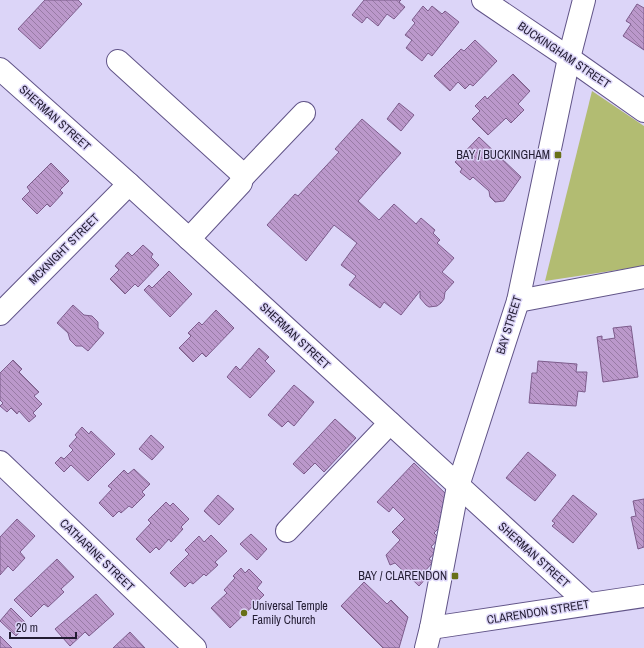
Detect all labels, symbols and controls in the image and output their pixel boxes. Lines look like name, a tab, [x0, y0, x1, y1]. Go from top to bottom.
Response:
street label: BUCKINGHAM STREET	[515, 18, 613, 92]
street label: SHERMAN STREET	[16, 82, 94, 154]
place label: BAY / BUCKINGHAM	[456, 147, 550, 163]
marker: BAY / BUCKINGHAM	[553, 150, 563, 160]
street label: MCKNIGHT STREET	[25, 210, 103, 288]
street label: BAY STREET	[493, 294, 525, 356]
street label: SHERMAN STREET	[256, 299, 334, 373]
street label: CATHARINE STREET	[56, 515, 138, 595]
street label: SHERMAN STREET	[495, 519, 573, 591]
place label: BAY / CLARENDON	[358, 568, 447, 584]
marker: BAY / CLARENDON	[450, 571, 460, 581]
street label: CLARENDON STREET	[486, 596, 590, 628]
place label: Universal Temple Family Church	[252, 598, 328, 628]
marker: Universal Temple Family Church	[239, 608, 249, 618]
scale bar	[10, 614, 76, 640]
text: 20 m	[16, 620, 38, 636]

